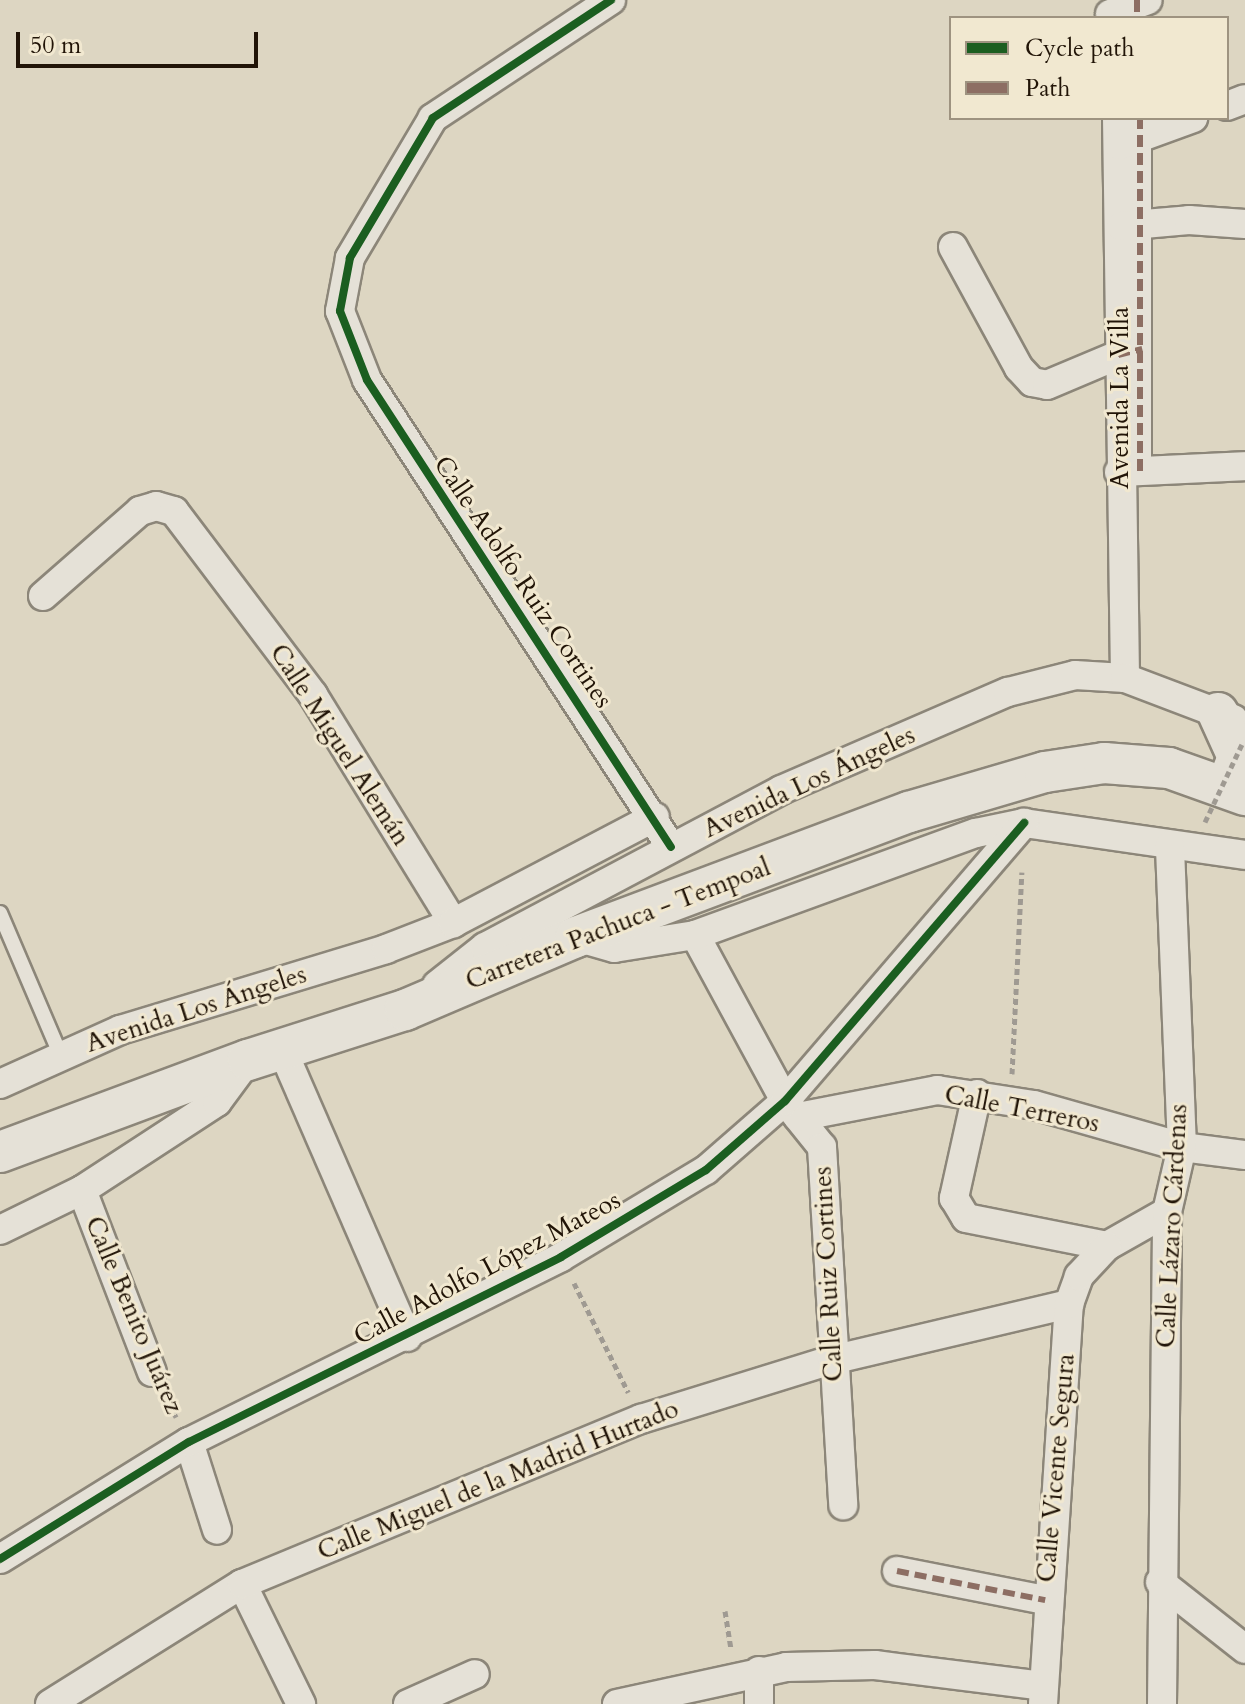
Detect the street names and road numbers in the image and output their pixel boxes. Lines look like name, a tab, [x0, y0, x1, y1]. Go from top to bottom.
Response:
street label: Avenida La Villa	[1104, 307, 1136, 489]
street label: Calle Adolfo Ruiz Cortines	[427, 450, 619, 714]
street label: Calle Miguel Alemán	[263, 638, 417, 852]
street label: Avenida Los Ángeles	[698, 719, 920, 845]
street label: Carretera Pachuca - Tempoal	[461, 851, 775, 997]
street label: Avenida Los Ángeles	[82, 959, 310, 1059]
street label: Calle Terreros	[942, 1079, 1102, 1139]
street label: Calle Lázaro Cárdenas	[1150, 1103, 1194, 1349]
street label: Calle Ruiz Cortines	[807, 1166, 849, 1382]
street label: Calle Adolfo López Mateos	[348, 1184, 626, 1352]
street label: Calle Benito Juárez	[78, 1212, 190, 1418]
street label: Calle Vicente Segura	[1030, 1352, 1082, 1584]
street label: Calle Miguel de la Madrid Hurtado	[313, 1393, 683, 1567]

